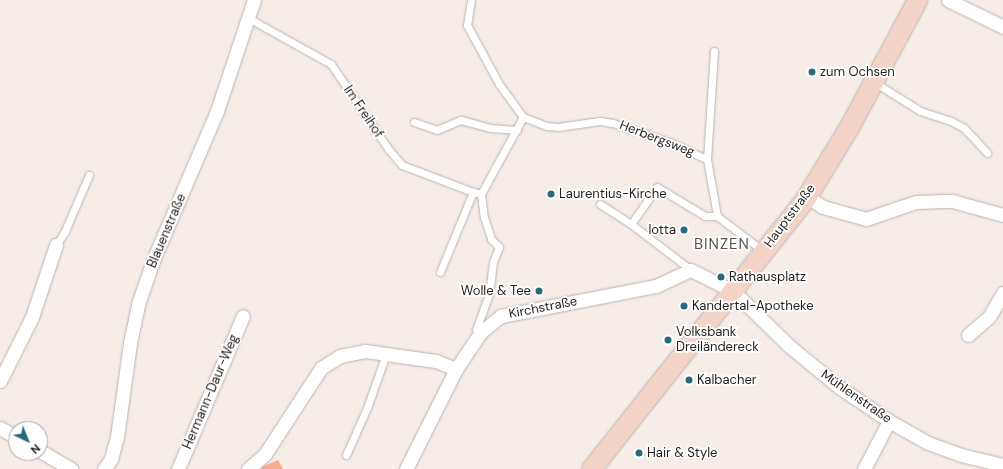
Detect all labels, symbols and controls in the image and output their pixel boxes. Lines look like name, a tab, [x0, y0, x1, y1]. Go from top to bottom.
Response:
place label: zum Ochsen	[820, 64, 895, 80]
marker: zum Ochsen	[807, 67, 817, 77]
street label: Im Freihof	[340, 83, 386, 141]
street label: Herbergsweg	[617, 118, 697, 160]
street label: Hauptstraße	[761, 181, 819, 251]
place label: Laurentius-Kirche	[559, 186, 667, 202]
marker: Laurentius-Kirche	[546, 189, 556, 199]
street label: Blauenstraße	[144, 192, 190, 270]
place label: lotta	[648, 222, 676, 238]
marker: lotta	[679, 225, 689, 235]
district label: BINZEN	[694, 236, 750, 254]
place label: Rathausplatz	[729, 269, 806, 285]
marker: Rathausplatz	[716, 272, 726, 282]
place label: Wolle & Tee	[461, 283, 531, 299]
marker: Wolle & Tee	[534, 286, 544, 296]
street label: Kirchstraße	[508, 294, 578, 322]
place label: Kandertal-Apotheke	[692, 298, 814, 314]
marker: Kandertal-Apotheke	[679, 301, 689, 311]
place label: Volksbank Dreiländereck	[676, 325, 759, 356]
street label: Hermann-Daur-Weg	[180, 332, 242, 452]
marker: Volksbank Dreiländereck	[663, 335, 673, 345]
street label: Mühlenstraße	[818, 367, 894, 427]
place label: Kalbacher	[697, 372, 757, 388]
marker: Kalbacher	[684, 375, 694, 385]
north arrow	[8, 421, 48, 461]
text: N	[28, 441, 43, 457]
place label: Hair & Style	[647, 445, 717, 461]
marker: Hair & Style	[634, 448, 644, 458]

